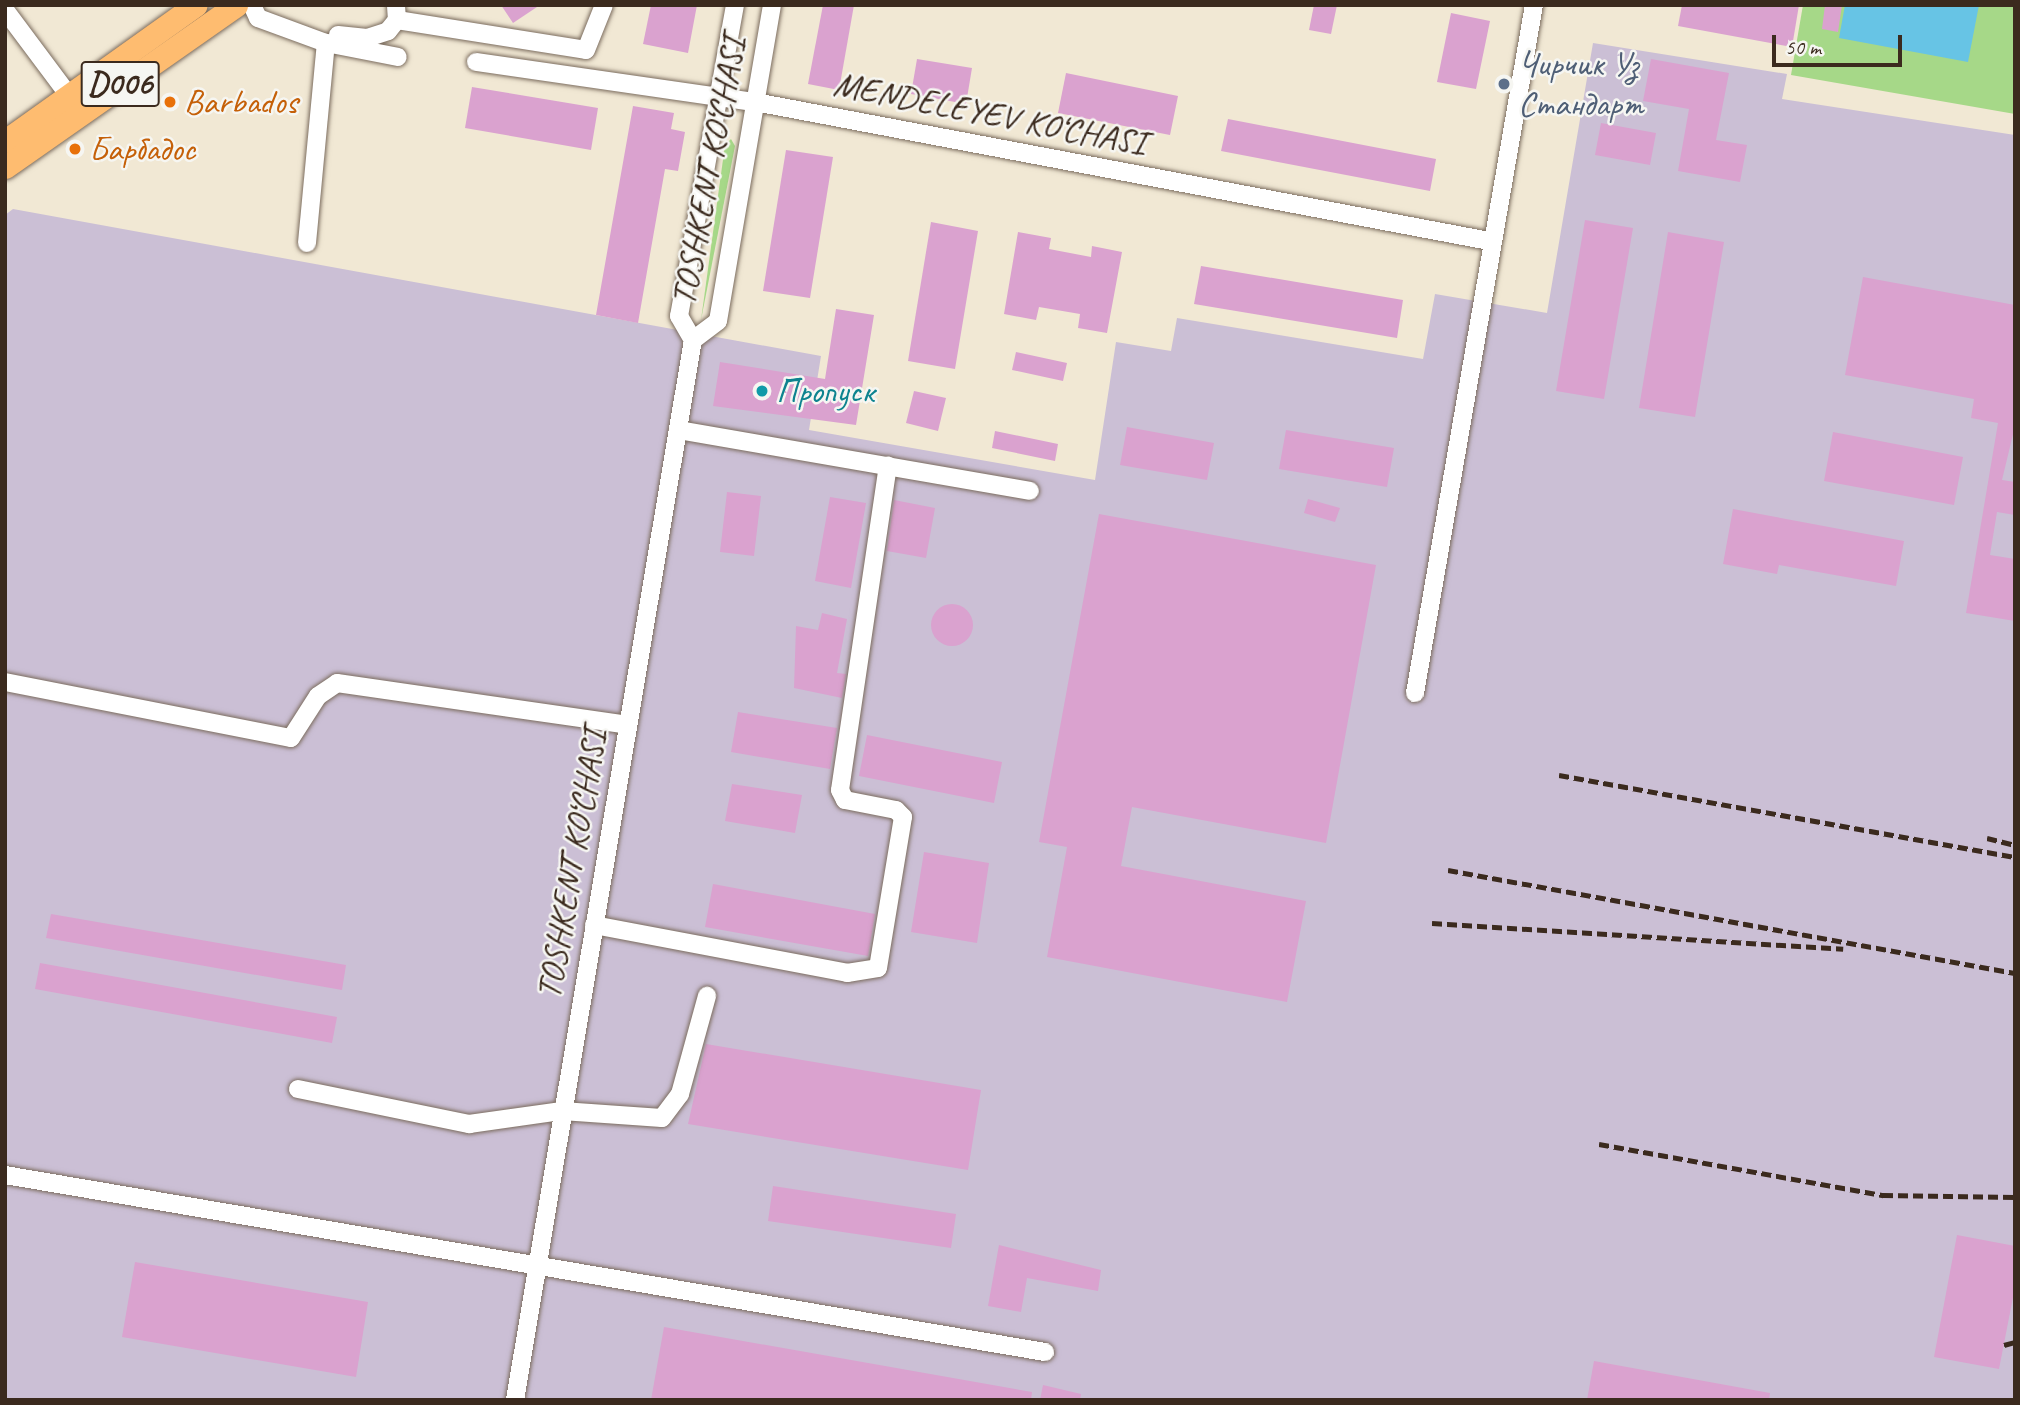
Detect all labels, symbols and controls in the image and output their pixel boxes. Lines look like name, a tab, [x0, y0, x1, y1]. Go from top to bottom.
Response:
scale bar	[1775, 21, 1904, 65]
street label: TOSHKENT KO‘CHASI	[662, 33, 756, 309]
text: 50 m	[1785, 34, 1821, 60]
place label: Чирчик Уз Стандарт	[1518, 43, 1643, 125]
road number: D006	[80, 54, 160, 114]
street label: MENDELEYEV KO‘CHASI	[830, 63, 1150, 165]
marker: Чирчик Уз Стандарт	[1496, 76, 1512, 92]
place label: Barbados	[184, 81, 297, 123]
marker: Barbados	[162, 94, 178, 110]
place label: Барбадос	[89, 128, 195, 170]
marker: Барбадос	[67, 141, 83, 157]
place label: Пропуск	[776, 370, 874, 412]
marker: Пропуск	[754, 383, 770, 399]
street label: TOSHKENT KO‘CHASI	[528, 726, 616, 1002]

